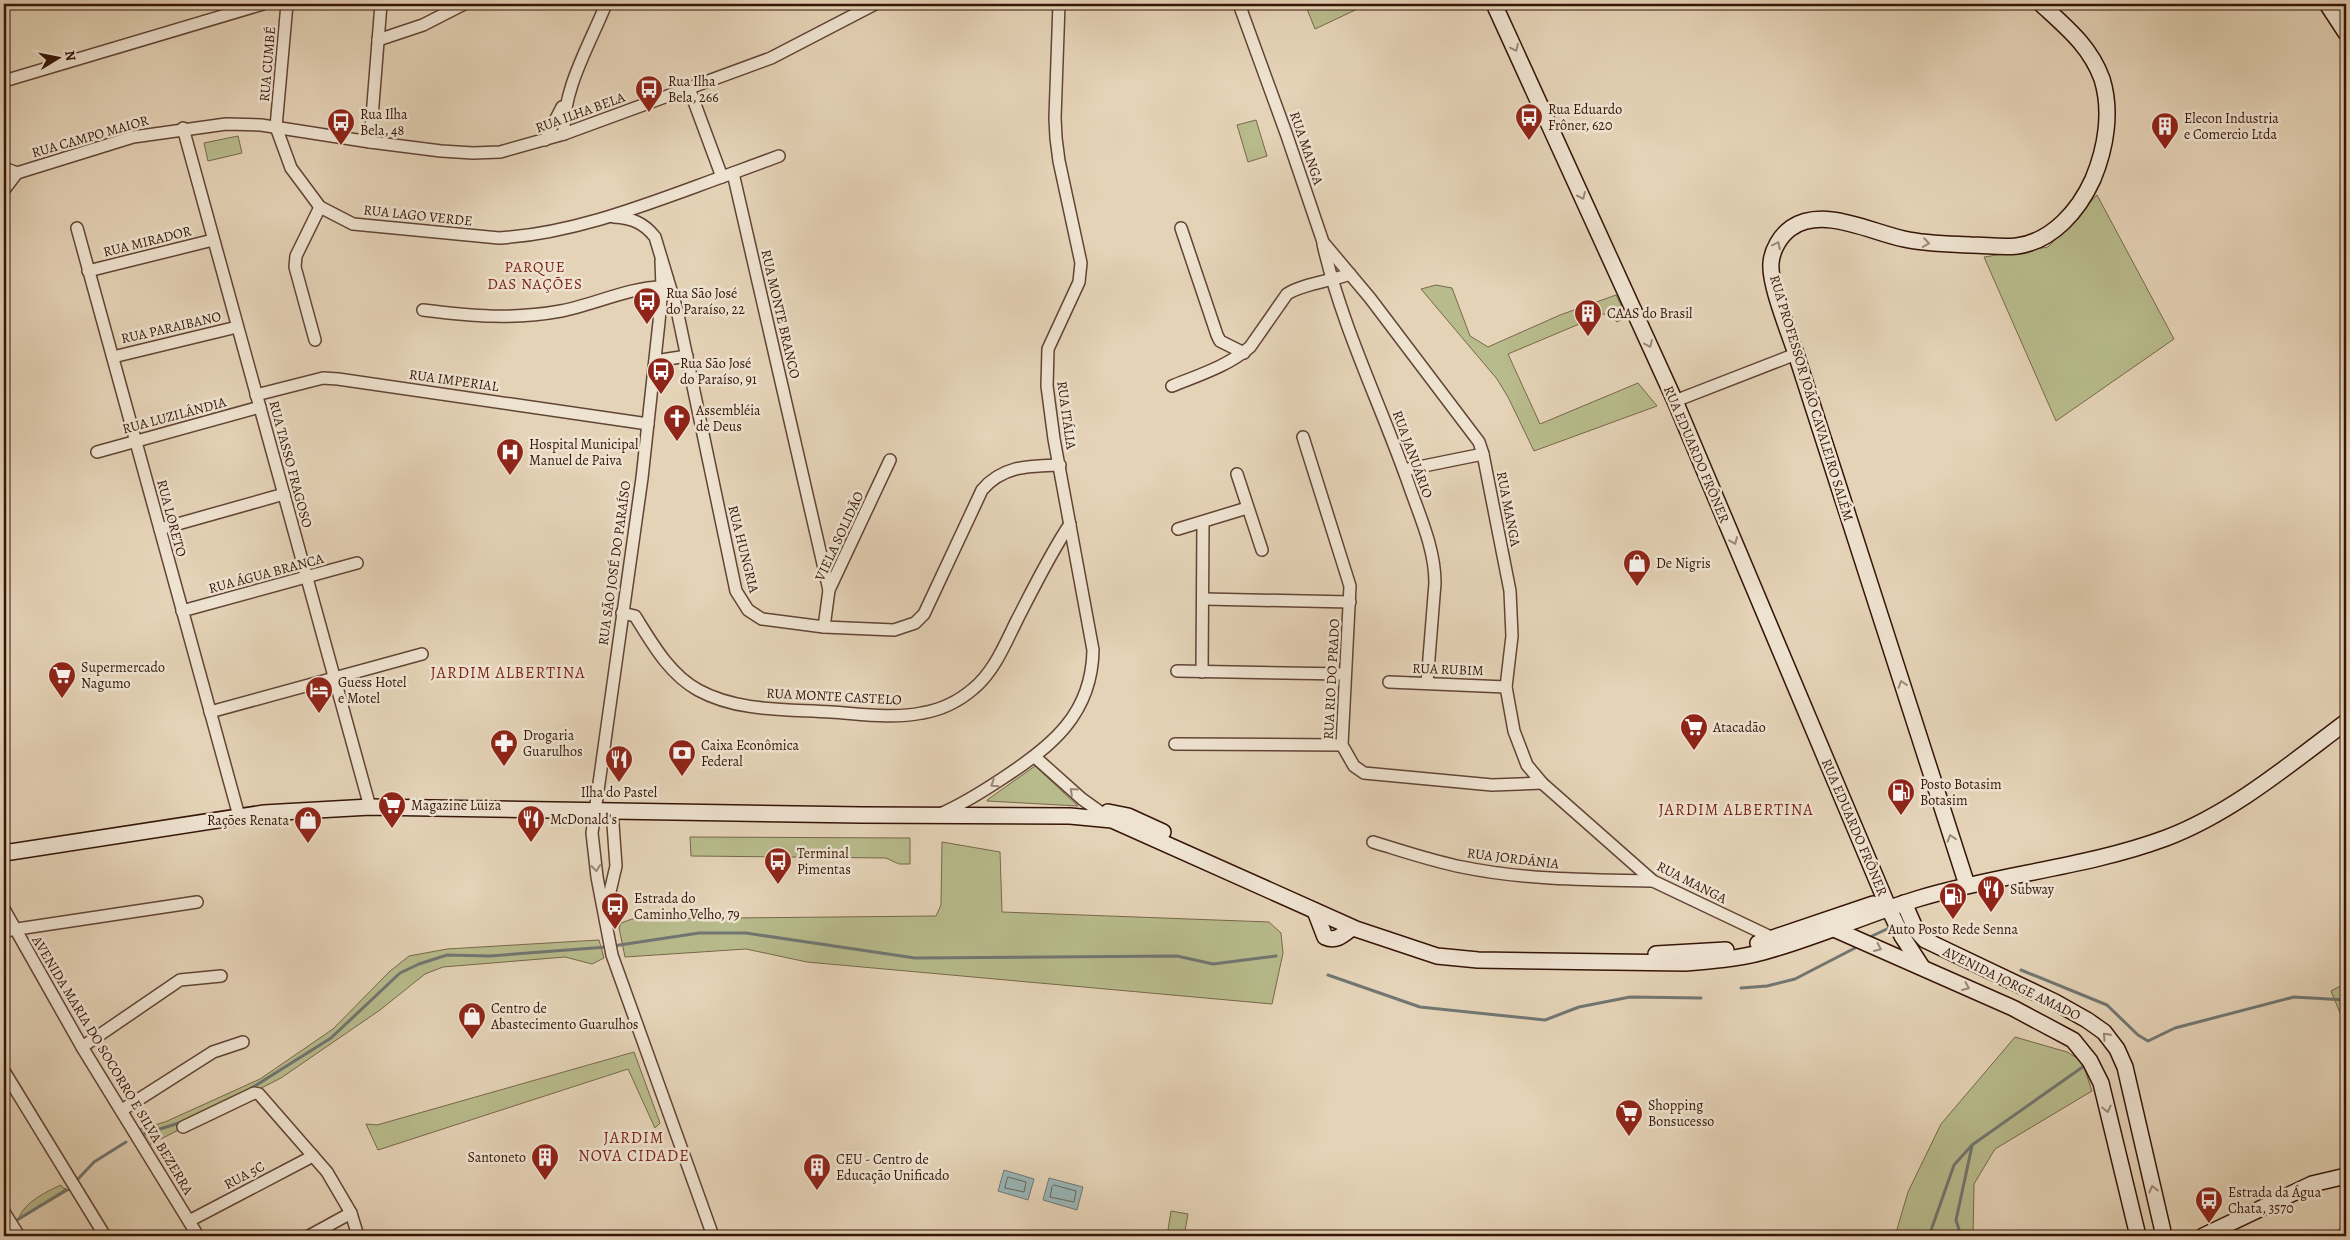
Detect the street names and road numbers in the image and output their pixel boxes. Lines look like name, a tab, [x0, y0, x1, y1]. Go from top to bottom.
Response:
street label: RUA CUMBÉ	[255, 26, 280, 102]
street label: RUA ILHA BELA	[533, 87, 628, 137]
street label: RUA MANGA	[1285, 109, 1328, 188]
street label: RUA CAMPO MAIOR	[29, 111, 151, 162]
street label: RUA LAGO VERDE	[363, 200, 473, 231]
street label: RUA MIRADOR	[101, 221, 194, 262]
street label: RUA MONTE BRANCO	[756, 248, 805, 381]
street label: RUA PROFESSOR JOÃO CAVALEIRO SALÉM	[1765, 273, 1858, 524]
street label: RUA PARAIBANO	[119, 307, 223, 348]
street label: RUA IMPERIAL	[408, 365, 501, 396]
street label: RUA ITÁLIA	[1052, 380, 1081, 451]
street label: RUA EDUARDO FRÔNER	[1659, 383, 1734, 526]
street label: RUA LUZILÂNDIA	[120, 392, 229, 438]
street label: RUA TASSO FRAGOSO	[264, 398, 317, 530]
street label: RUA JANUÁRIO	[1388, 408, 1437, 501]
street label: RUA MANGA	[1492, 470, 1525, 549]
street label: RUA LORETO	[152, 477, 191, 559]
street label: RUA SÃO JOSÉ DO PARAÍSO	[594, 479, 635, 647]
street label: VIELA SOLIDÃO	[810, 488, 869, 585]
street label: RUA HUNGRIA	[723, 503, 764, 596]
street label: RUA ÁGUA BRANCA	[206, 549, 327, 598]
street label: RUA RIO DO PRADO	[1319, 618, 1344, 740]
street label: RUA RUBIM	[1412, 659, 1484, 680]
street label: RUA MONTE CASTELO	[766, 683, 902, 710]
street label: RUA EDUARDO FRÔNER	[1817, 756, 1892, 899]
street label: RUA JORDÂNIA	[1466, 843, 1561, 874]
street label: RUA MANGA	[1653, 857, 1731, 909]
street label: AVENIDA MARIA DO SOCORRO E SILVA BEZERRA	[27, 931, 198, 1199]
street label: AVENIDA JORGE AMADO	[1939, 941, 2084, 1025]
street label: RUA 5C	[221, 1157, 268, 1194]

